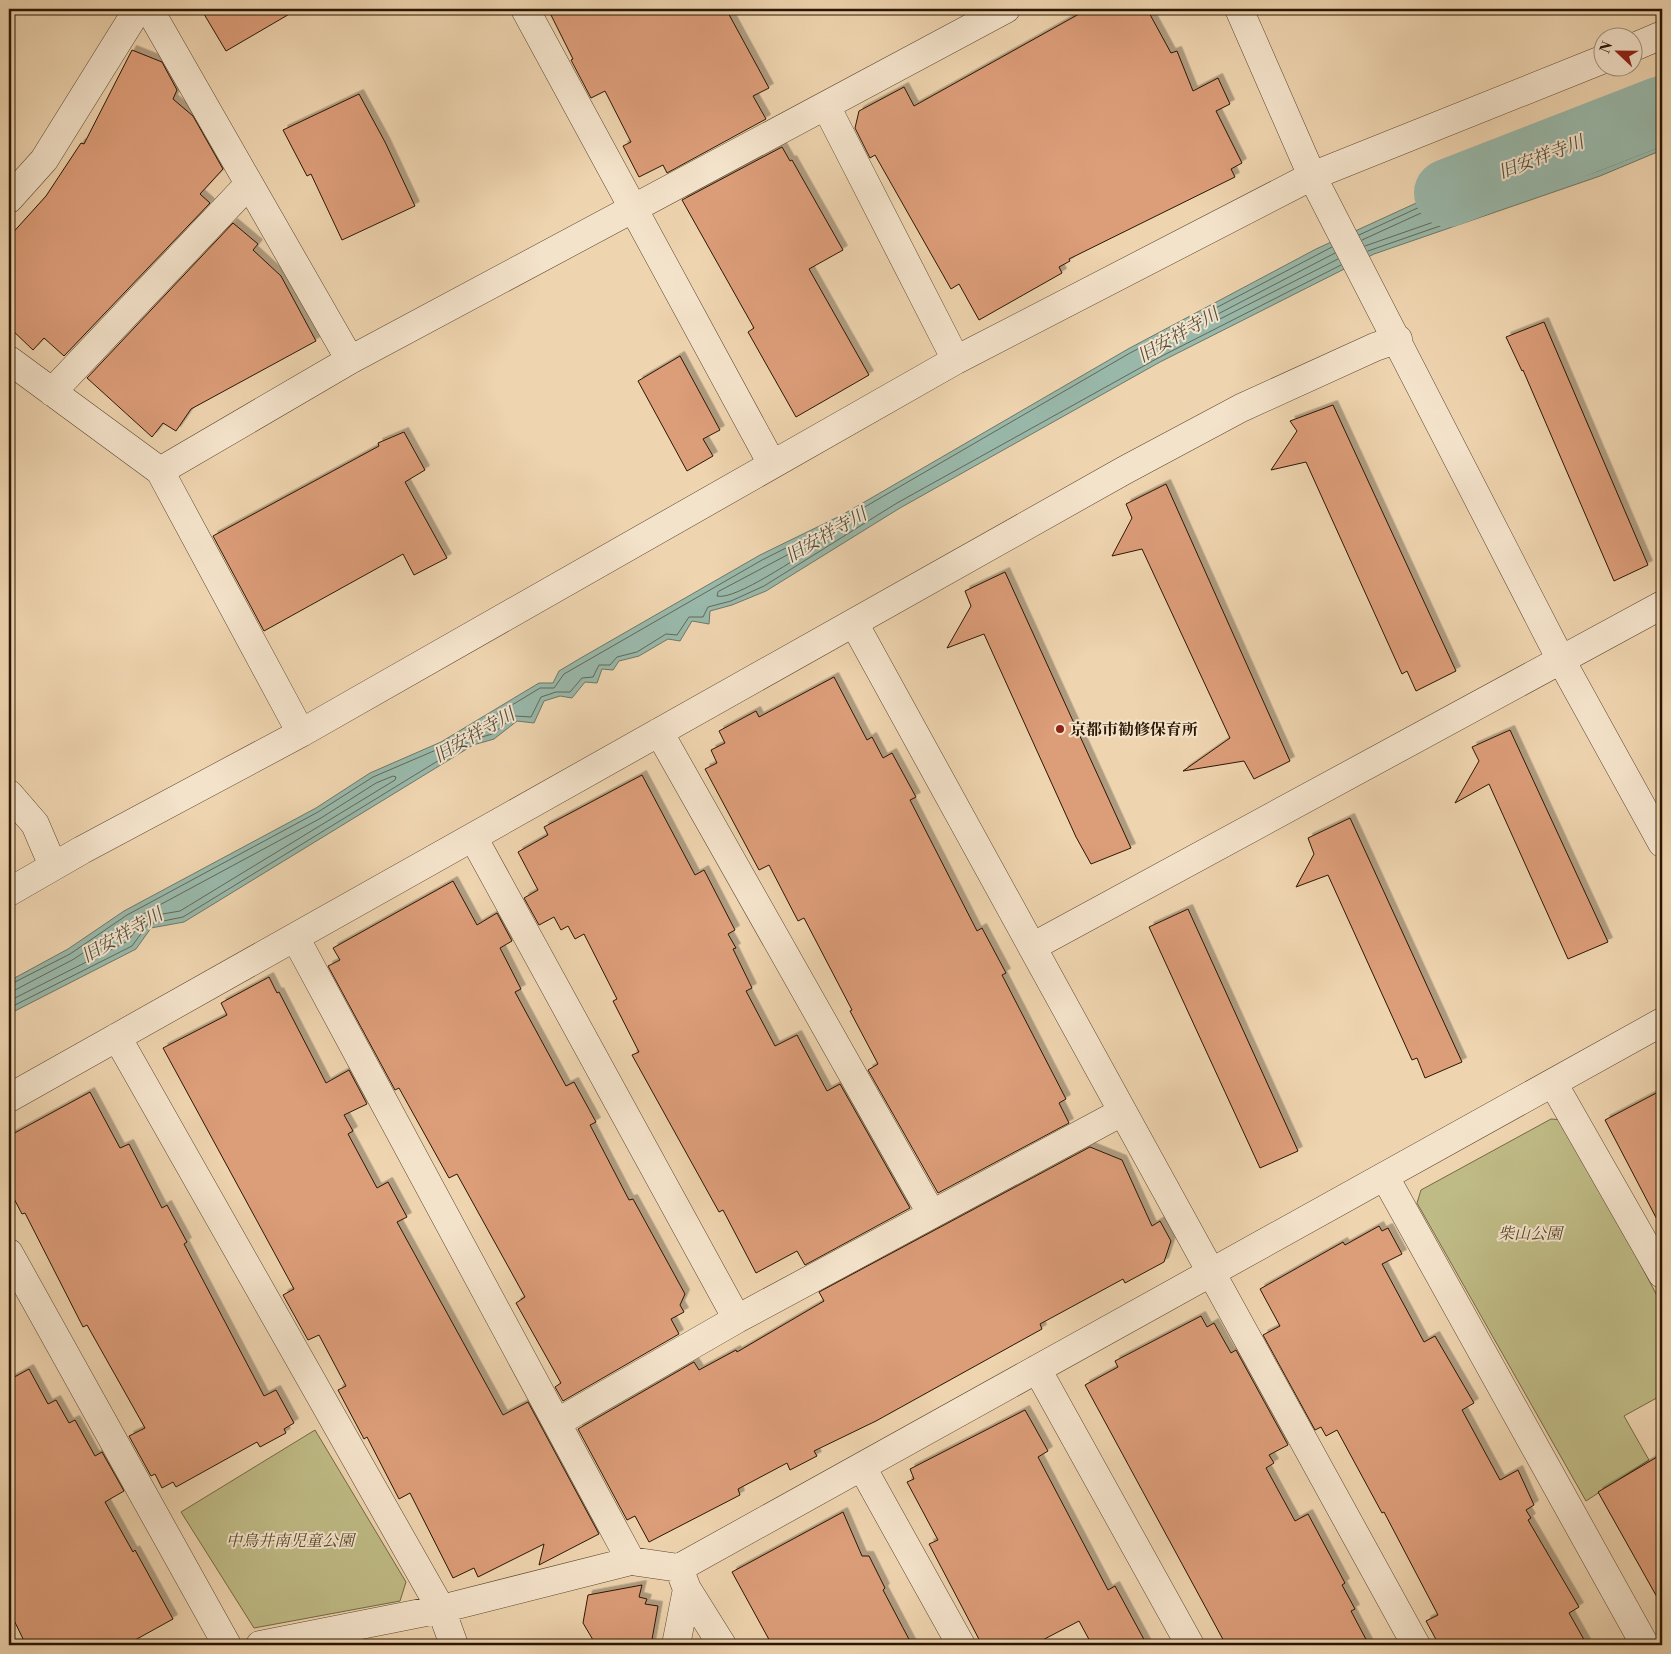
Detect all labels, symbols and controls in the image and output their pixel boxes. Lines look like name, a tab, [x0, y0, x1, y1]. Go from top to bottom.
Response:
north arrow	[1594, 28, 1644, 78]
text: N	[1596, 39, 1617, 56]
water label: 旧安祥寺川	[1495, 130, 1589, 184]
water label: 旧安祥寺川	[1134, 302, 1225, 368]
water label: 旧安祥寺川	[782, 502, 873, 568]
water label: 旧安祥寺川	[430, 702, 521, 768]
place label: 京都市勧修保育所	[1070, 720, 1198, 740]
marker: 京都市勧修保育所	[1054, 723, 1066, 735]
water label: 旧安祥寺川	[78, 902, 169, 968]
park label: 柴山公園	[1498, 1224, 1565, 1244]
park label: 中鳥井南児童公園	[226, 1531, 357, 1551]

